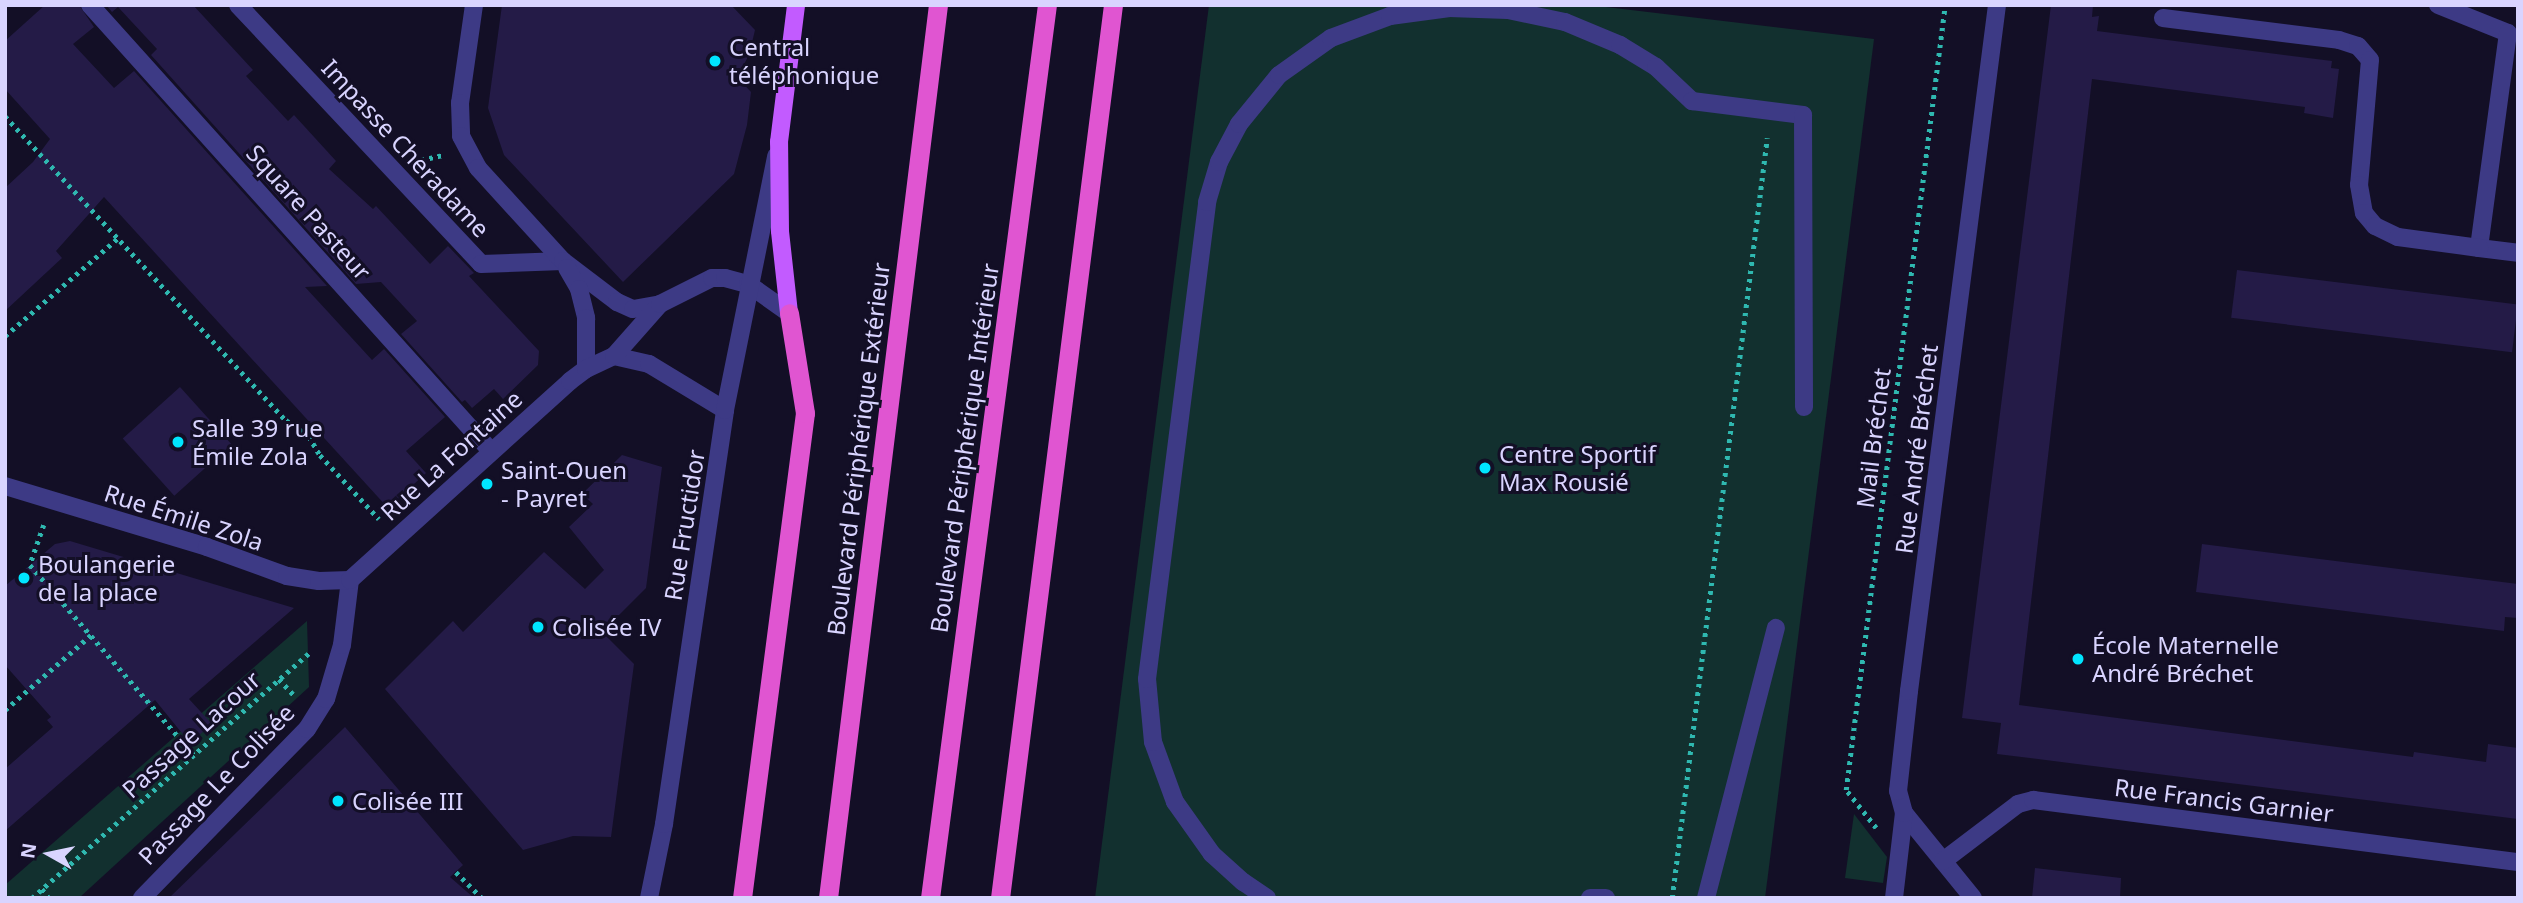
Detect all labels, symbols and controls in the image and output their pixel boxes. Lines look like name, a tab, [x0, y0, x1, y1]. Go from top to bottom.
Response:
place label: Central téléphonique	[729, 33, 879, 89]
street label: Impasse Cheradame	[316, 53, 496, 243]
marker: Central téléphonique	[707, 53, 723, 69]
street label: Square Pasteur	[241, 139, 377, 285]
street label: Boulevard Périphérique Extérieur	[821, 261, 895, 637]
street label: Boulevard Périphérique Intérieur	[924, 262, 1004, 634]
street label: Rue André Bréchet	[1889, 343, 1943, 555]
street label: Mail Bréchet	[1850, 366, 1896, 510]
street label: Rue La Fontaine	[374, 384, 528, 526]
place label: Salle 39 rue Émile Zola	[192, 414, 323, 470]
marker: Salle 39 rue Émile Zola	[170, 434, 186, 450]
place label: Centre Sportif Max Rousié	[1499, 440, 1656, 496]
street label: Rue Fructidor	[658, 448, 710, 602]
place label: Saint-Ouen - Payret	[501, 456, 627, 512]
marker: Centre Sportif Max Rousié	[1477, 460, 1493, 476]
marker: Saint-Ouen - Payret	[479, 476, 495, 492]
street label: Rue Émile Zola	[101, 478, 267, 556]
place label: Boulangerie de la place	[38, 550, 175, 606]
marker: Boulangerie de la place	[16, 570, 32, 586]
place label: Colisée IV	[552, 613, 661, 641]
marker: Colisée IV	[530, 619, 546, 635]
place label: École Maternelle André Bréchet	[2092, 631, 2279, 687]
marker: École Maternelle André Bréchet	[2070, 651, 2086, 667]
street label: Passage Lacour	[116, 664, 266, 804]
street label: Passage Le Colisée	[132, 698, 300, 870]
street label: Rue Francis Garnier	[2113, 772, 2335, 828]
place label: Colisée III	[352, 787, 463, 815]
marker: Colisée III	[330, 793, 346, 809]
north arrow	[14, 819, 84, 889]
text: N	[14, 841, 42, 860]

